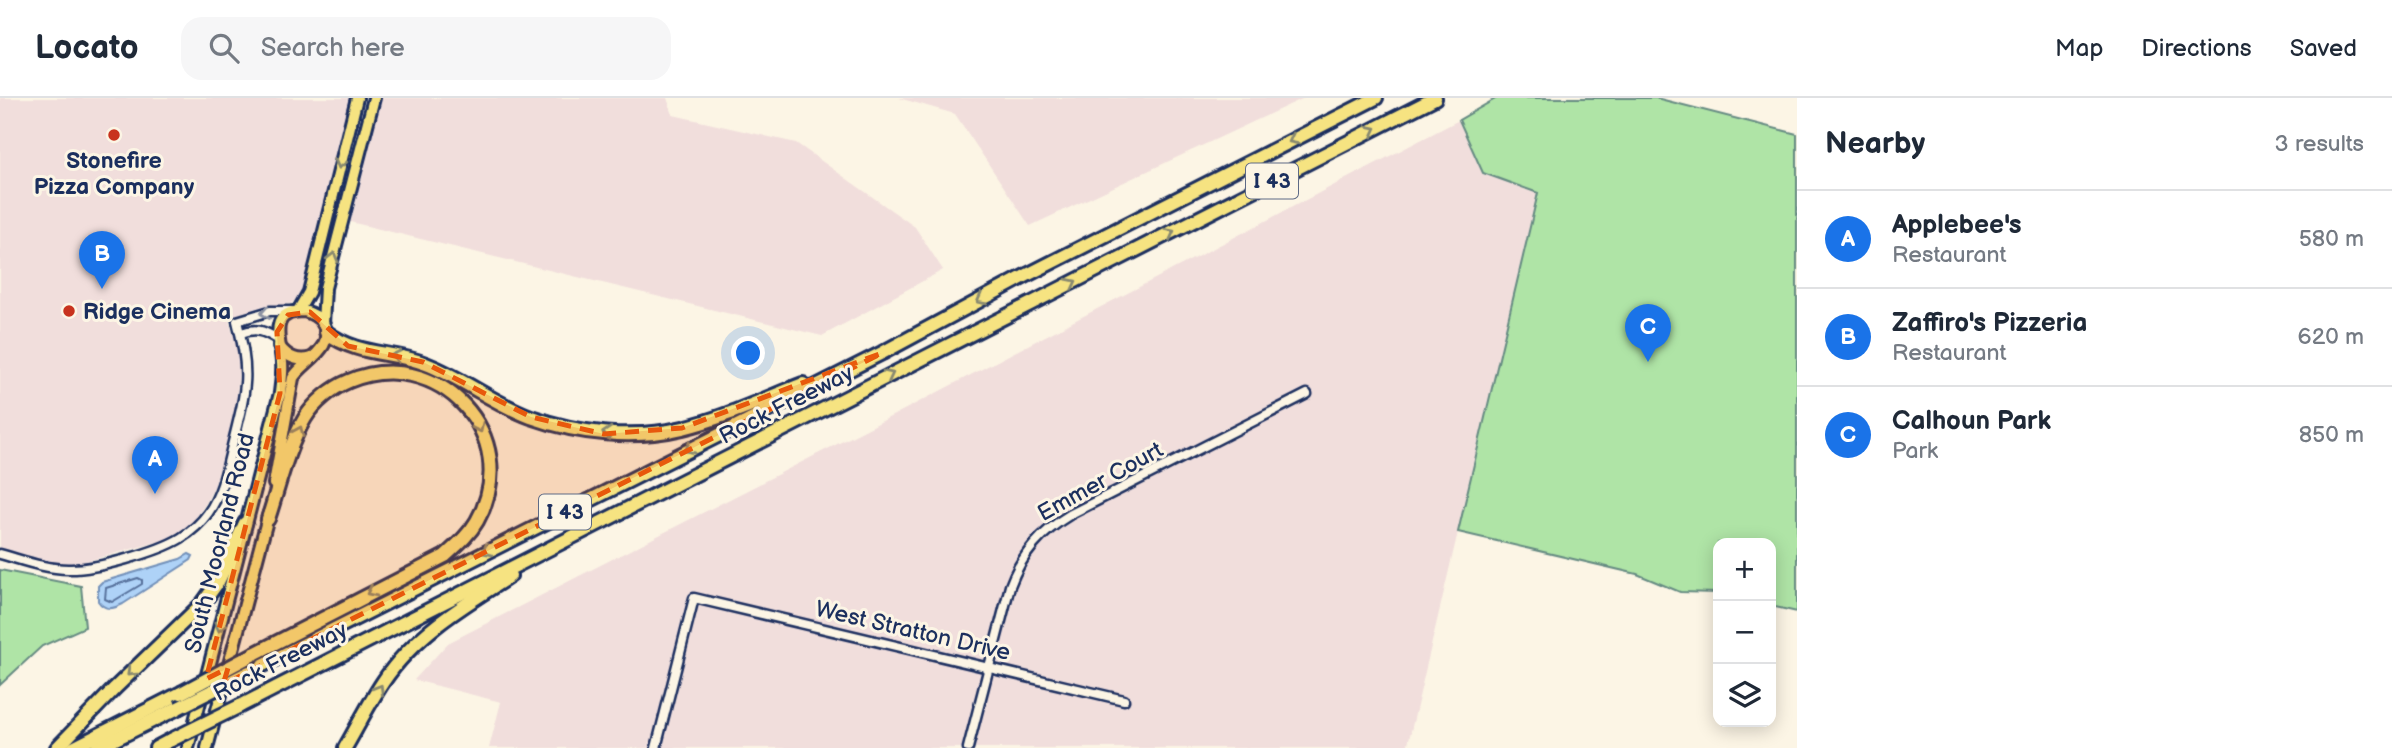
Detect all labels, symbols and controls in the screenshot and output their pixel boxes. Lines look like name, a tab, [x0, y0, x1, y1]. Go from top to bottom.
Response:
search box	[181, 17, 671, 80]
text: Locato	[35, 28, 139, 68]
icon: search	[205, 29, 243, 67]
text: Search here	[261, 33, 405, 64]
text: Map	[2055, 34, 2103, 63]
text: Directions	[2141, 34, 2252, 63]
text: Saved	[2290, 34, 2357, 63]
one-way arrow	[1365, 125, 1378, 138]
text: Nearby	[1825, 126, 1925, 162]
marker: Stonefire Pizza Company	[106, 127, 122, 143]
text: 3 results	[2275, 130, 2364, 158]
one-way arrow	[1288, 132, 1300, 145]
place label: Stonefire Pizza Company	[34, 147, 195, 201]
one-way arrow	[334, 158, 348, 170]
road number: I 43	[1246, 164, 1298, 198]
text: Applebee's	[1892, 210, 2022, 241]
text: A	[1841, 225, 1855, 253]
text: 580 m	[2299, 225, 2364, 253]
one-way arrow	[1163, 228, 1175, 242]
pin: B	[79, 231, 125, 289]
text: Restaurant	[1892, 241, 2006, 269]
one-way arrow	[325, 251, 339, 263]
one-way arrow	[1065, 277, 1077, 291]
one-way arrow	[975, 292, 988, 305]
place label: Ridge Cinema	[83, 298, 231, 326]
marker: Ridge Cinema	[61, 303, 77, 319]
pin: C	[1625, 304, 1671, 362]
one-way arrow	[259, 305, 271, 320]
text: Zaffiro's Pizzeria	[1892, 308, 2087, 339]
text: B	[1840, 323, 1856, 351]
text: 620 m	[2298, 323, 2364, 351]
your location	[731, 336, 765, 370]
text: Restaurant	[1892, 339, 2006, 367]
one-way arrow	[390, 350, 402, 365]
street label: Rock Freeway	[715, 359, 859, 451]
one-way arrow	[882, 370, 894, 384]
text: Calhoun Park	[1892, 406, 2051, 437]
one-way arrow	[471, 421, 485, 433]
text: C	[1840, 421, 1856, 449]
text: 850 m	[2299, 421, 2364, 449]
one-way arrow	[291, 426, 305, 438]
one-way arrow	[602, 426, 613, 441]
street label: South Moorland Road	[179, 430, 261, 656]
pin: A	[132, 436, 178, 494]
street label: Emmer Court	[1033, 436, 1168, 528]
text: Park	[1892, 437, 1938, 465]
one-way arrow	[684, 441, 696, 455]
road number: I 43	[539, 494, 591, 530]
map controls	[1713, 538, 1776, 727]
button: +	[1713, 538, 1776, 601]
one-way arrow	[481, 543, 493, 557]
one-way arrow	[366, 584, 378, 598]
street label: West Stratton Drive	[813, 595, 1013, 667]
button: −	[1713, 601, 1776, 664]
street label: Rock Freeway	[209, 616, 353, 708]
one-way arrow	[214, 621, 228, 633]
one-way arrow	[126, 664, 139, 677]
button: layers	[1713, 664, 1776, 727]
one-way arrow	[371, 683, 384, 696]

